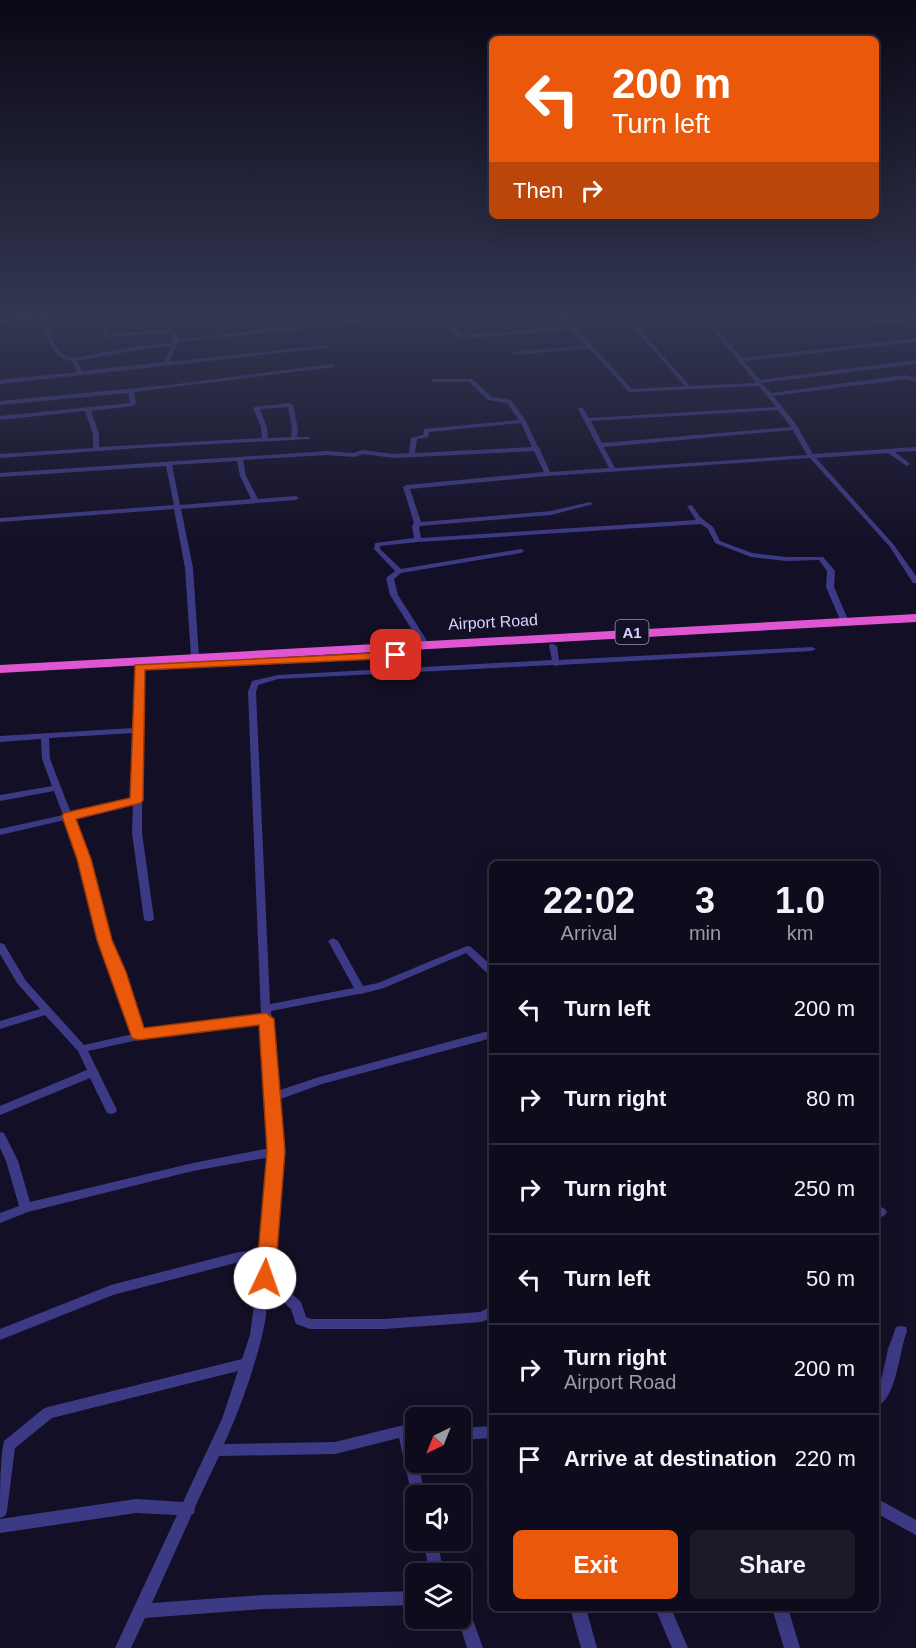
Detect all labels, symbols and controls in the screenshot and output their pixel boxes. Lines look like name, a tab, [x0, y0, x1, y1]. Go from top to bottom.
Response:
icon: left	[513, 60, 591, 138]
text: 200 m	[612, 60, 731, 107]
text: Turn left	[612, 109, 710, 139]
icon: right	[575, 174, 608, 207]
text: Then	[513, 178, 563, 203]
street label: Airport Road	[448, 611, 538, 633]
road number: A1	[616, 620, 648, 644]
pin	[370, 629, 421, 680]
icon: arrive	[379, 638, 412, 671]
text: 22:02	[543, 880, 635, 921]
text: 3	[695, 880, 715, 921]
text: 1.0	[775, 880, 825, 921]
text: Arrival	[561, 922, 617, 944]
text: min	[689, 922, 721, 944]
text: km	[787, 922, 813, 944]
icon: left	[513, 993, 546, 1026]
text: Turn left	[564, 996, 650, 1021]
text: 200 m	[794, 996, 855, 1021]
icon: right	[513, 1083, 546, 1116]
text: Turn right	[564, 1086, 666, 1111]
text: 80 m	[806, 1086, 855, 1111]
icon: right	[513, 1173, 546, 1206]
text: Turn right	[564, 1176, 666, 1201]
text: 250 m	[794, 1176, 855, 1201]
position arrow	[233, 1246, 297, 1310]
icon: left	[513, 1263, 546, 1296]
text: Turn left	[564, 1266, 650, 1291]
text: 50 m	[806, 1266, 855, 1291]
text: Turn right	[564, 1345, 666, 1370]
icon: right	[513, 1353, 546, 1386]
text: 200 m	[794, 1356, 855, 1381]
text: Airport Road	[564, 1371, 676, 1393]
north arrow	[405, 1407, 471, 1473]
map controls	[405, 1407, 471, 1629]
icon: arrive	[513, 1443, 546, 1476]
text: Arrive at destination	[564, 1446, 777, 1471]
text: 220 m	[795, 1446, 856, 1471]
button: sound	[405, 1485, 471, 1551]
button: Exit	[513, 1530, 678, 1599]
button: Share	[690, 1530, 855, 1599]
button: layers	[405, 1563, 471, 1629]

